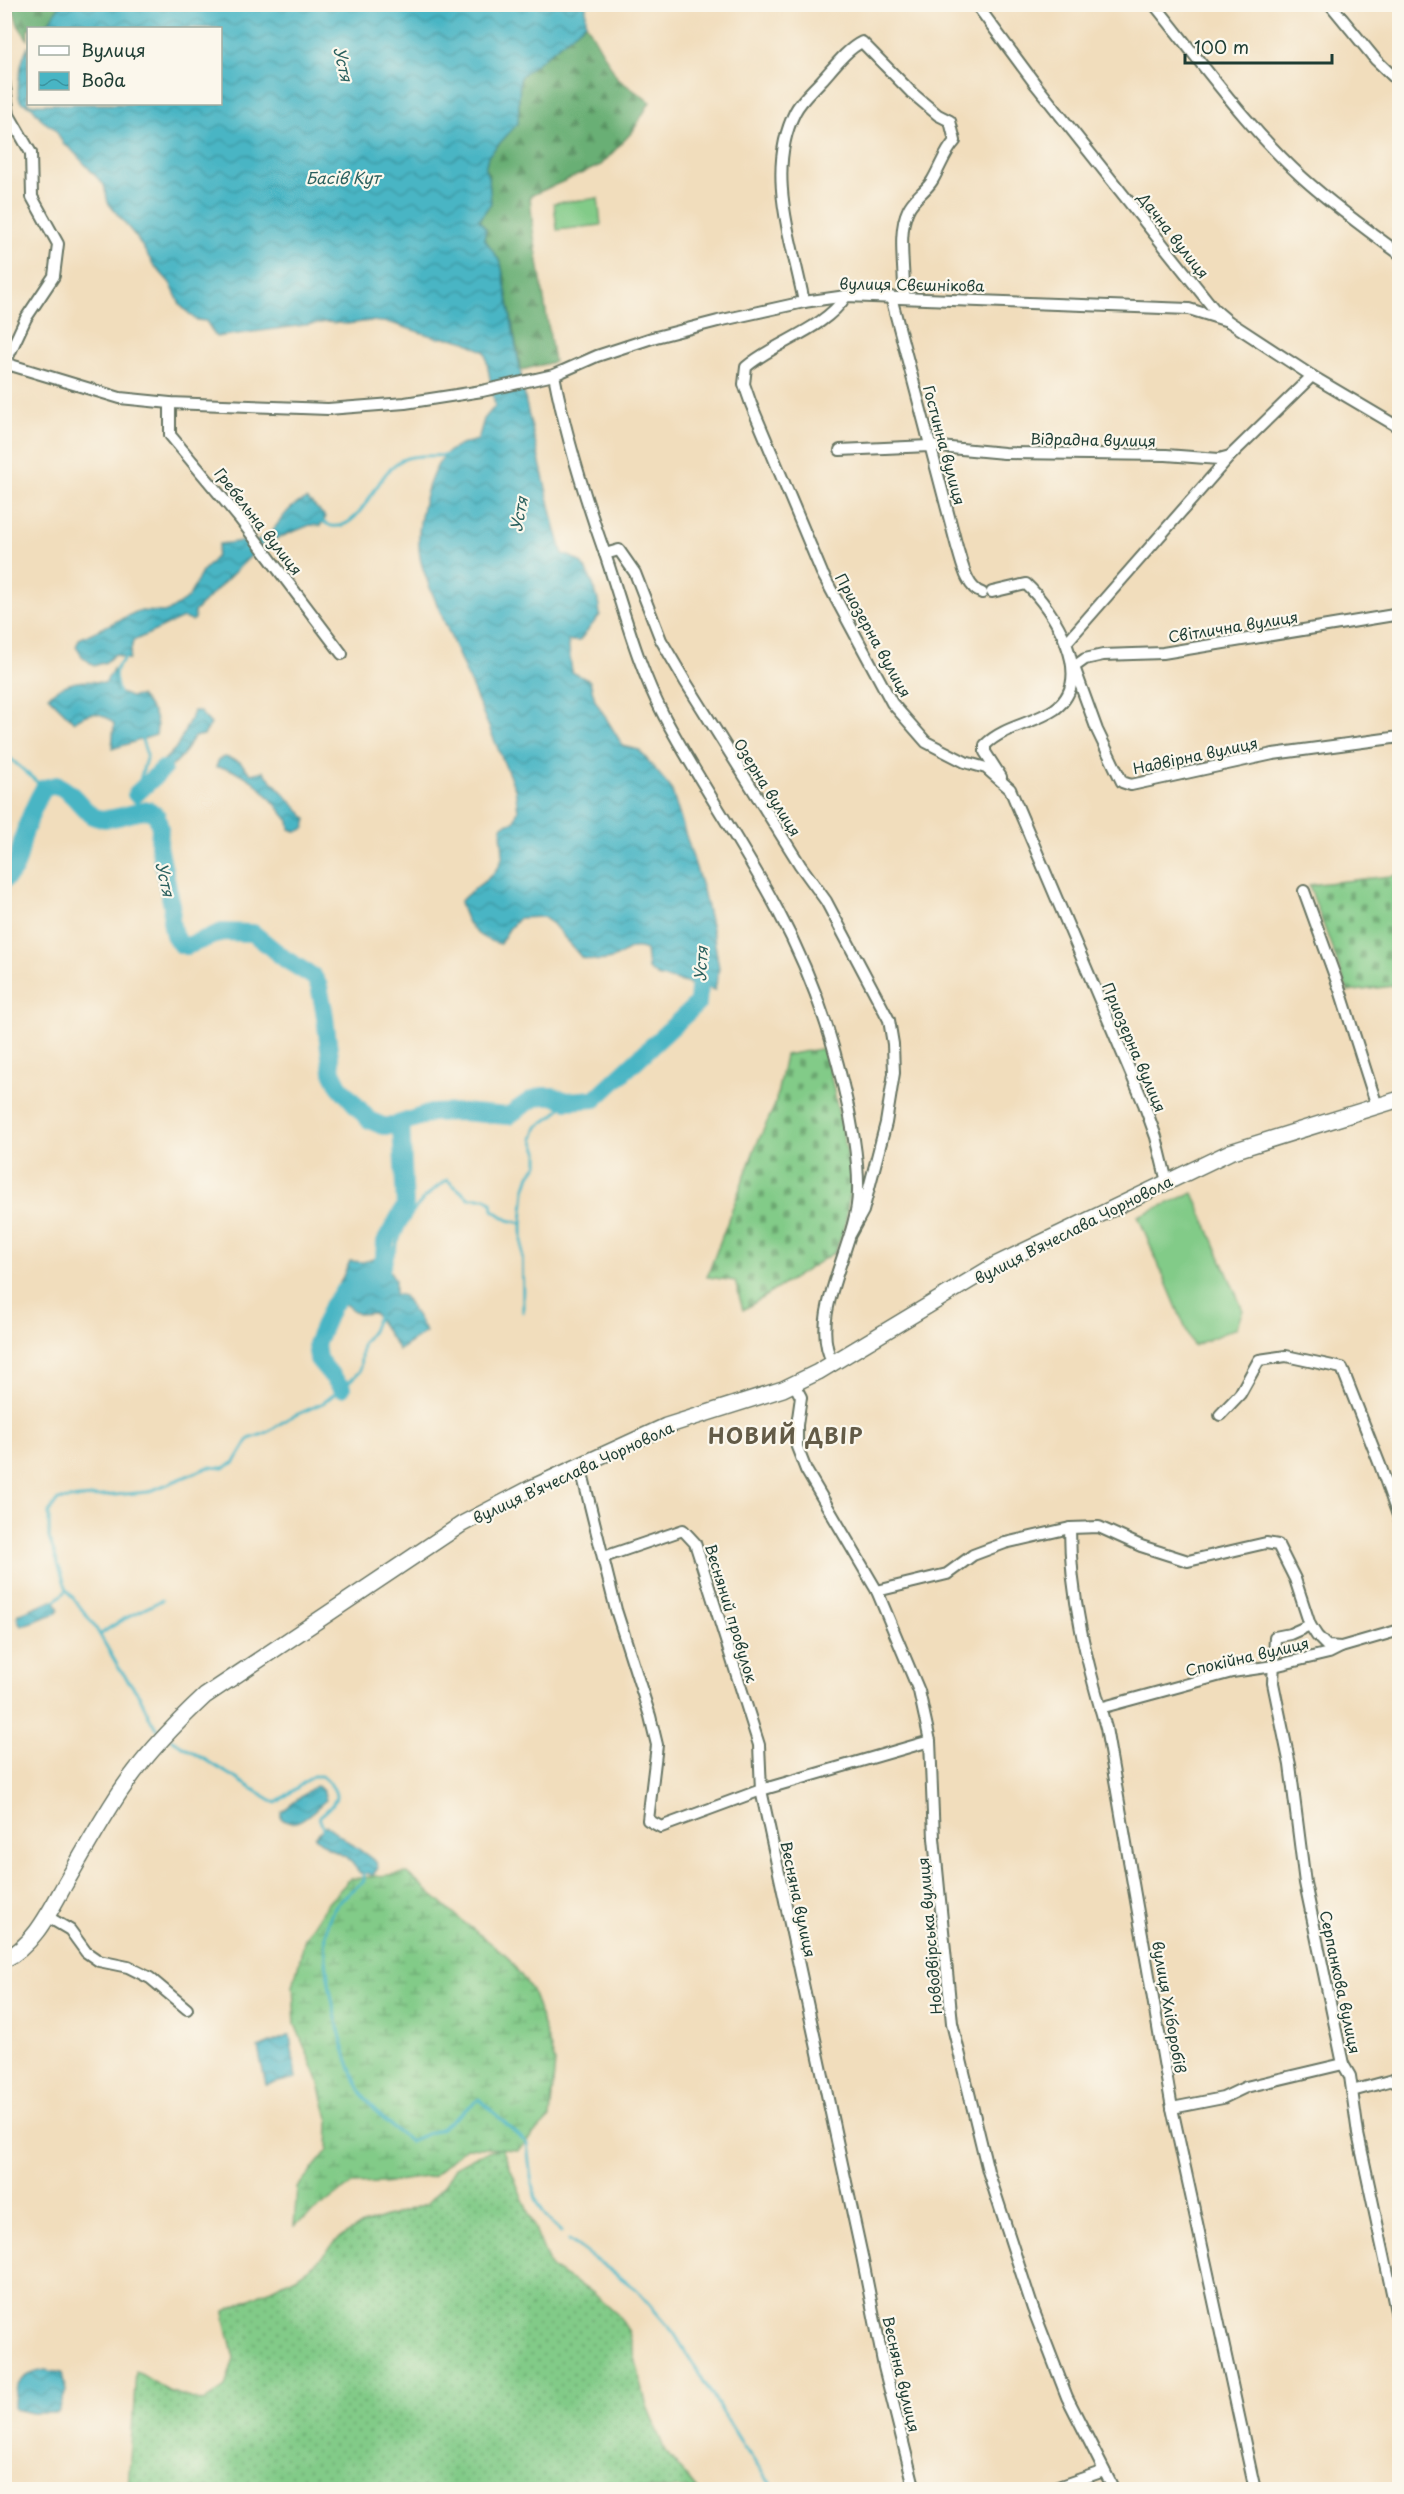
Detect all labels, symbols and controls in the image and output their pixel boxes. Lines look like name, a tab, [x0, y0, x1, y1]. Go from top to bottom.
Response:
legend	[27, 27, 222, 105]
scale bar	[1185, 27, 1332, 65]
text: 100 m	[1194, 33, 1249, 60]
text: Вулиця	[81, 36, 146, 63]
water label: Устя	[328, 44, 360, 85]
text: Вода	[81, 66, 126, 93]
water label: Басів Кут	[306, 165, 382, 189]
street label: Дачна вулиця	[1132, 186, 1215, 283]
street label: вулиця Свєшнікова	[839, 271, 985, 297]
street label: Гостинна вулиця	[918, 383, 972, 507]
street label: Відрадна вулиця	[1030, 426, 1156, 452]
street label: Гребельна вулиця	[210, 462, 308, 580]
water label: Устя	[503, 493, 533, 533]
street label: Приозерна вулиця	[830, 569, 918, 701]
street label: Світлична вулиця	[1166, 604, 1300, 648]
street label: Надвірна вулиця	[1130, 731, 1260, 779]
street label: Озерна вулиця	[729, 734, 807, 840]
water label: Устя	[150, 859, 182, 900]
water label: Устя	[687, 945, 713, 982]
street label: Приозерна вулиця	[1097, 978, 1173, 1116]
street label: вулиця Вʼячеслава Чорновола	[970, 1169, 1177, 1289]
street label: вулиця Вʼячеслава Чорновола	[469, 1415, 678, 1529]
district label: НОВИЙ ДВІР	[708, 1419, 864, 1451]
street label: Весняний провулок	[700, 1541, 764, 1685]
street label: Спокійна вулиця	[1183, 1631, 1311, 1681]
street label: Весняна вулиця	[775, 1839, 823, 1959]
street label: Новодвірська вулиця	[911, 1856, 947, 2016]
street label: Серпанкова вулиця	[1315, 1908, 1367, 2056]
street label: вулиця Хліборобів	[1147, 1939, 1193, 2075]
street label: Весняна вулиця	[877, 2314, 927, 2434]

